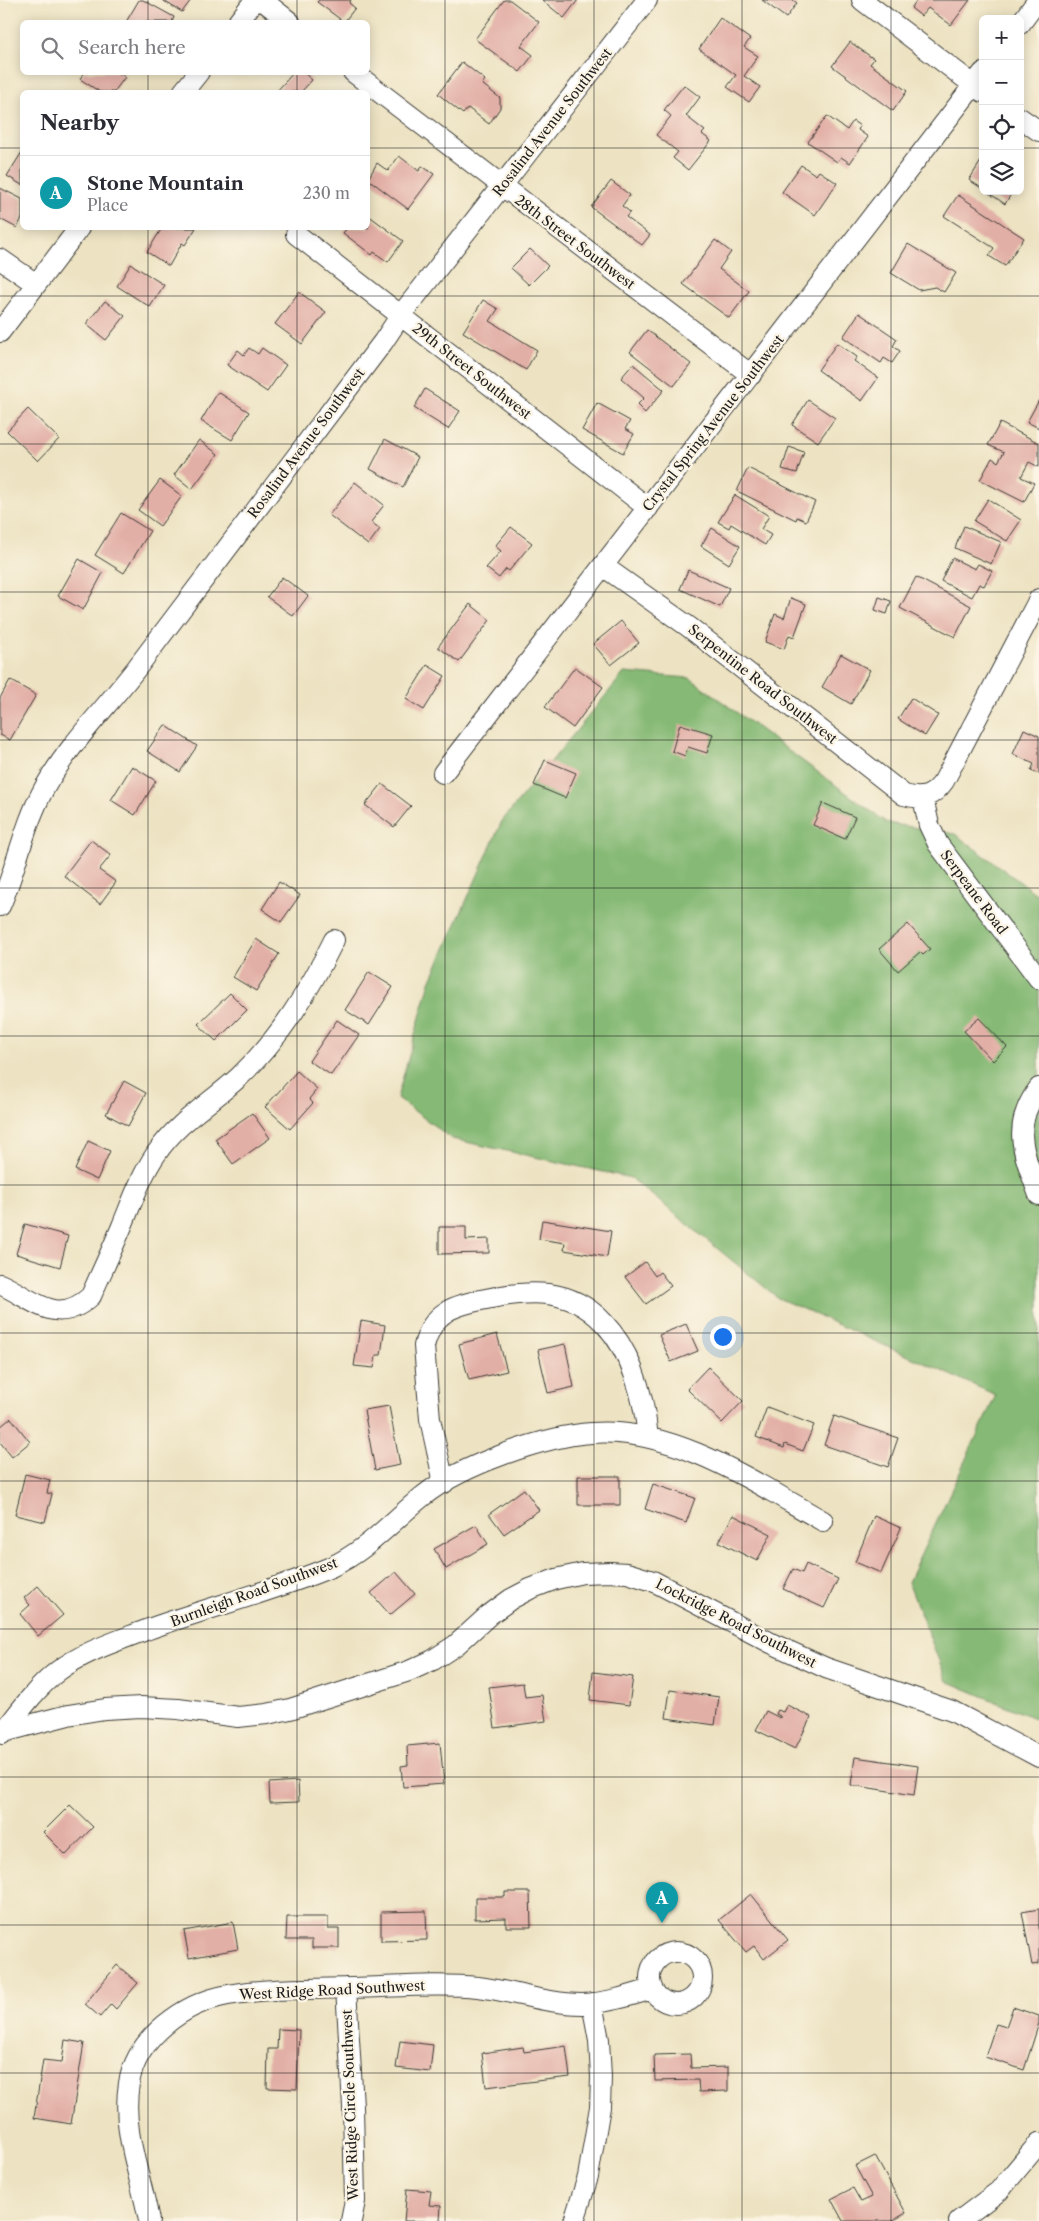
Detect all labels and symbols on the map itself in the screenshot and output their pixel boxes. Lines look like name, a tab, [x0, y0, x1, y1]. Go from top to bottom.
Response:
street label: Rosalind Avenue Southwest	[488, 44, 616, 200]
street label: 28th Street Southwest	[511, 191, 639, 293]
street label: 29th Street Southwest	[409, 319, 535, 423]
street label: Crystal Spring Avenue Southwest	[638, 331, 788, 515]
street label: Rosalind Avenue Southwest	[244, 364, 368, 522]
street label: Serpentine Road Southwest	[685, 620, 841, 748]
street label: Serpeane Road	[936, 846, 1012, 938]
your location	[710, 1324, 736, 1350]
street label: Burnleigh Road Southwest	[168, 1553, 340, 1631]
street label: Lockridge Road Southwest	[653, 1575, 819, 1671]
pin: A	[646, 1882, 678, 1923]
street label: West Ridge Road Southwest	[238, 1976, 425, 2004]
street label: West Ridge Circle Southwest	[338, 2009, 362, 2202]

